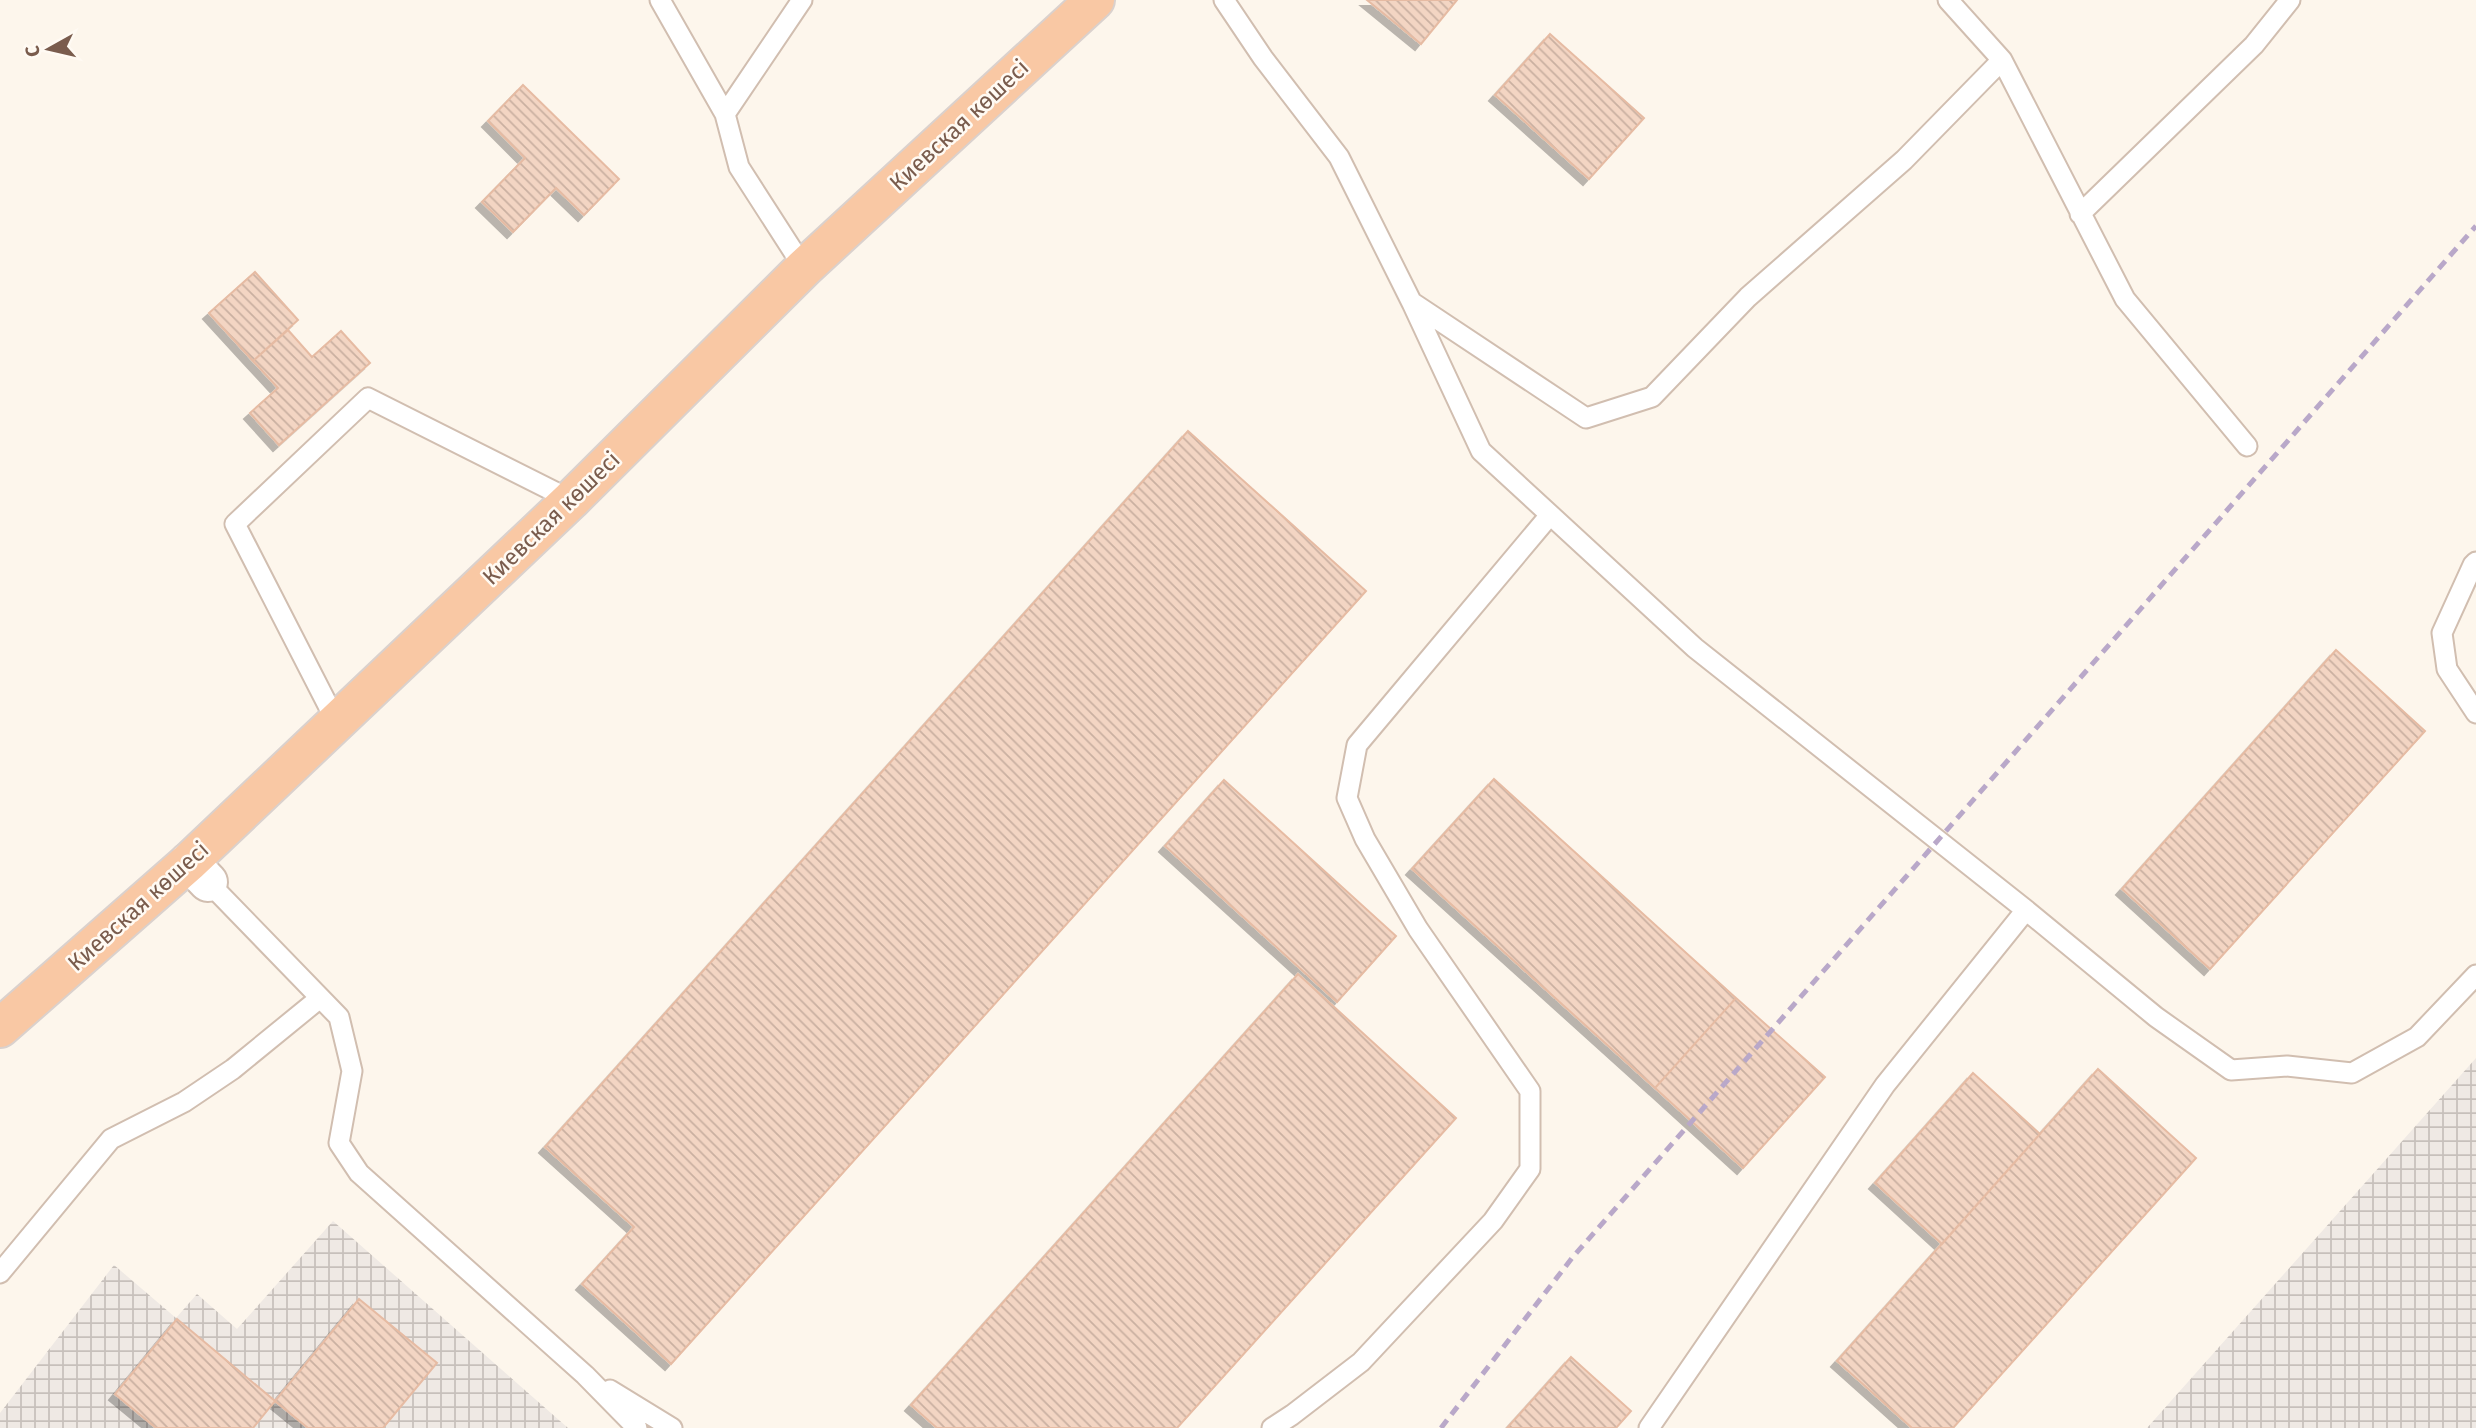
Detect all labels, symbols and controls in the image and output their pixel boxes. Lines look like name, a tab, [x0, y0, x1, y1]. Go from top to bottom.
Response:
north arrow	[14, 14, 84, 84]
text: С	[21, 44, 45, 58]
street label: Киевская көшесі	[884, 53, 1034, 197]
street label: Киевская көшесі	[476, 445, 626, 591]
street label: Киевская көшесі	[62, 835, 214, 977]

